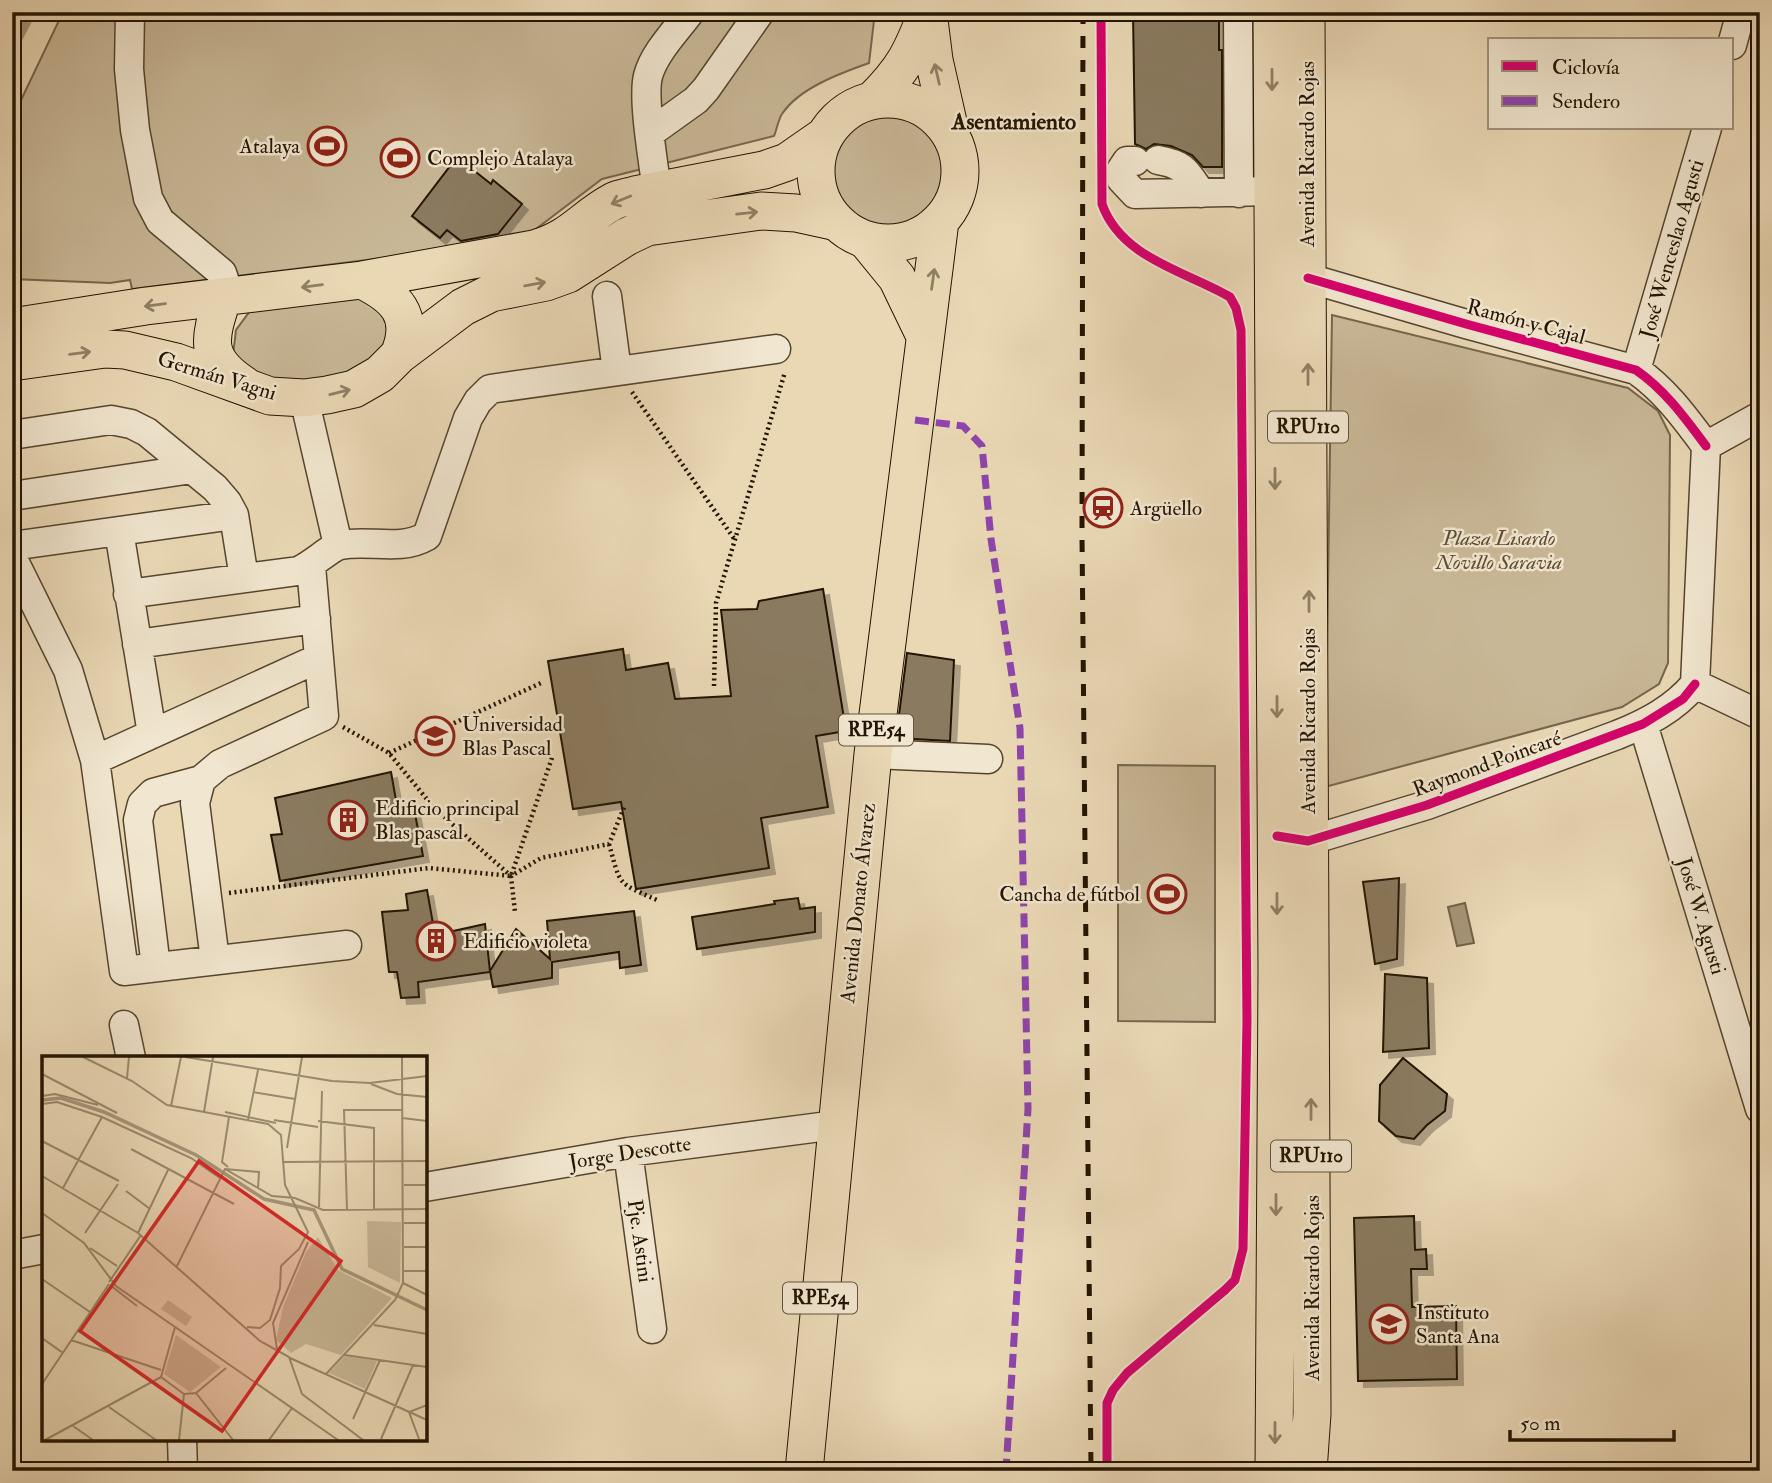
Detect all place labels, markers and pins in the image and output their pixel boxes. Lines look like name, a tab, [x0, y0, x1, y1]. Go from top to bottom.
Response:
sports icon: Atalaya	[306, 125, 348, 167]
place label: Atalaya	[239, 133, 300, 160]
sports icon: Complejo Atalaya	[379, 137, 421, 179]
place label: Complejo Atalaya	[427, 145, 573, 172]
station icon: Argüello	[1082, 487, 1124, 529]
place label: Argüello	[1129, 495, 1202, 522]
place label: Universidad Blas Pascal	[462, 711, 564, 762]
school or university icon: Universidad Blas Pascal	[414, 715, 456, 757]
place label: Edificio principal Blas pascal	[375, 795, 520, 846]
building icon: Edificio principal Blas pascal	[327, 799, 369, 841]
sports icon: Cancha de fútbol	[1146, 873, 1188, 915]
place label: Cancha de fútbol	[999, 881, 1141, 908]
building icon: Edificio violeta	[415, 920, 457, 962]
place label: Edificio violeta	[463, 928, 588, 955]
place label: Instituto Santa Ana	[1416, 1299, 1500, 1350]
school or university icon: Instituto Santa Ana	[1368, 1303, 1410, 1345]

